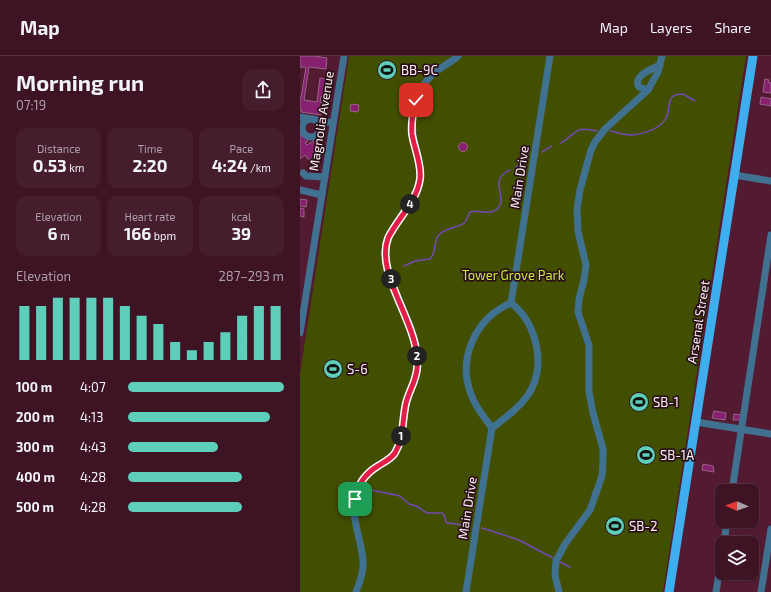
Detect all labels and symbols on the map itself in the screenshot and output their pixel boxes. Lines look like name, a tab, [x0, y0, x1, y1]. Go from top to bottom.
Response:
sports icon: BB-9C	[376, 59, 398, 81]
place label: BB-9C	[401, 62, 438, 78]
street label: Magnolia Avenue	[305, 70, 337, 172]
pin	[399, 83, 433, 117]
street label: Main Drive	[506, 145, 532, 209]
pin: 4	[400, 194, 420, 214]
park label: Tower Grove Park	[462, 267, 565, 283]
pin: 3	[381, 269, 401, 289]
street label: Arsenal Street	[684, 279, 712, 365]
pin: 2	[407, 346, 427, 366]
sports icon: S-6	[322, 358, 344, 380]
place label: S-6	[347, 361, 368, 377]
sports icon: SB-1	[628, 391, 650, 413]
place label: SB-1	[653, 394, 679, 410]
pin: 1	[391, 426, 411, 446]
sports icon: SB-1A	[635, 444, 657, 466]
place label: SB-1A	[660, 447, 694, 463]
street label: Main Drive	[454, 476, 480, 540]
pin	[338, 482, 372, 516]
north arrow	[715, 484, 759, 528]
sports icon: SB-2	[604, 515, 626, 537]
place label: SB-2	[629, 518, 658, 534]

